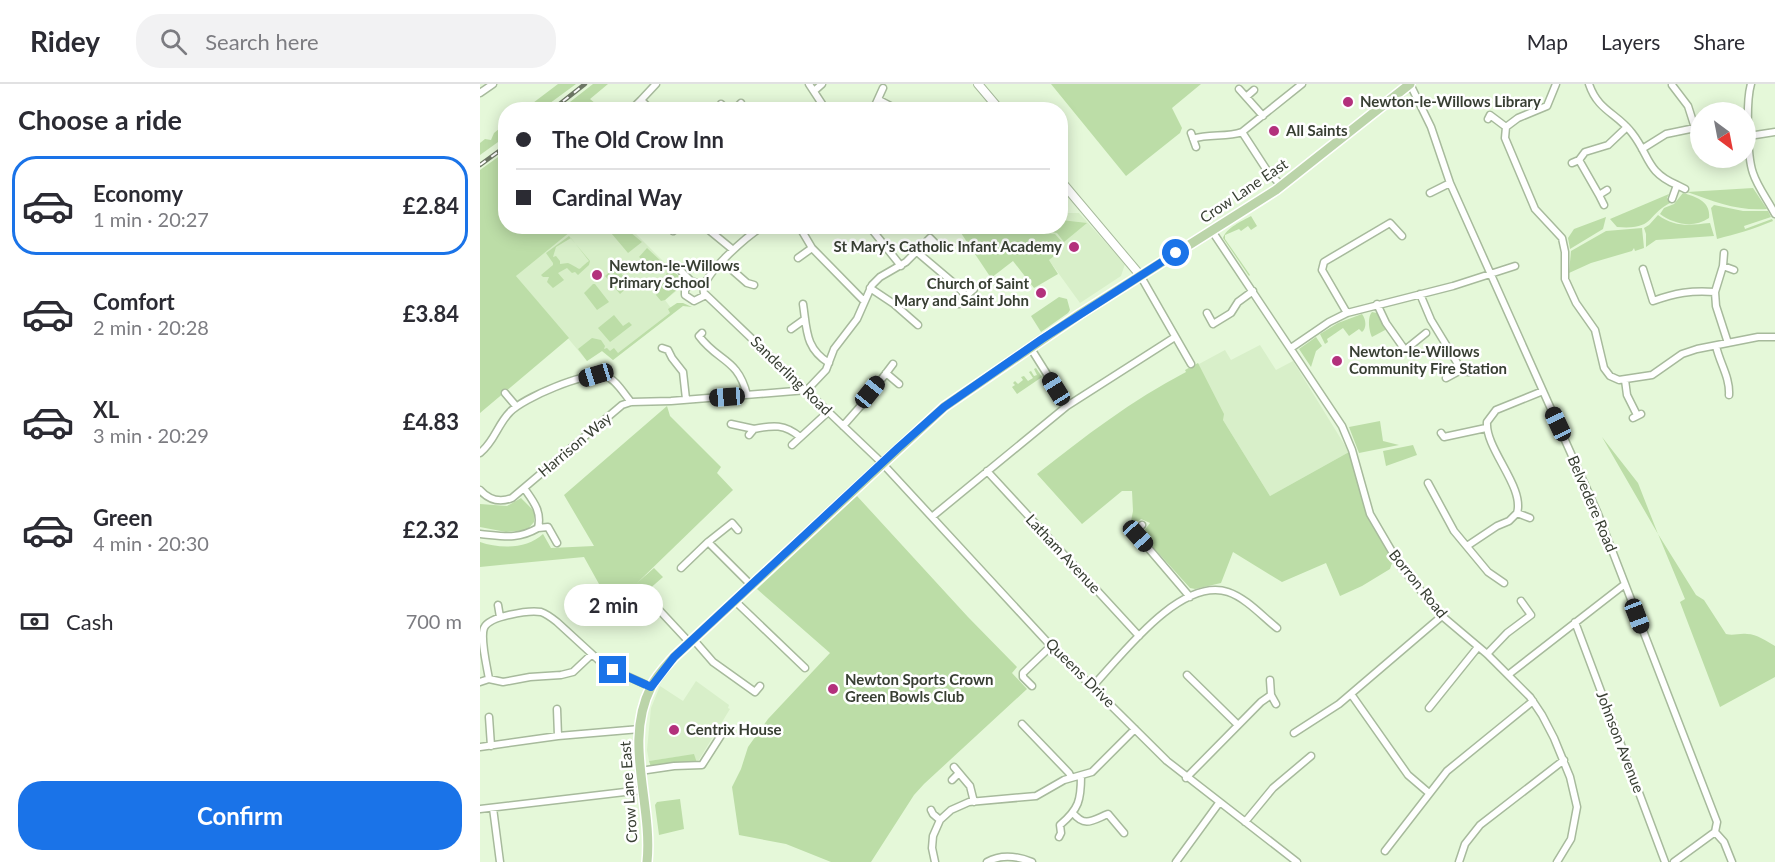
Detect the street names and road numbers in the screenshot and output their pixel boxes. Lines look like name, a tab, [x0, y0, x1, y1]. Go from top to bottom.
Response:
street label: Crow Lane East	[1196, 154, 1291, 226]
street label: Sanderling Road	[747, 332, 836, 419]
street label: Harrison Way	[534, 408, 615, 480]
street label: Belvedere Road	[1565, 453, 1621, 555]
street label: Latham Avenue	[1023, 510, 1105, 597]
street label: Borron Road	[1386, 546, 1452, 621]
street label: Queens Drive	[1042, 634, 1119, 711]
street label: Johnson Avenue	[1593, 688, 1649, 795]
street label: Crow Lane East	[615, 740, 641, 844]

